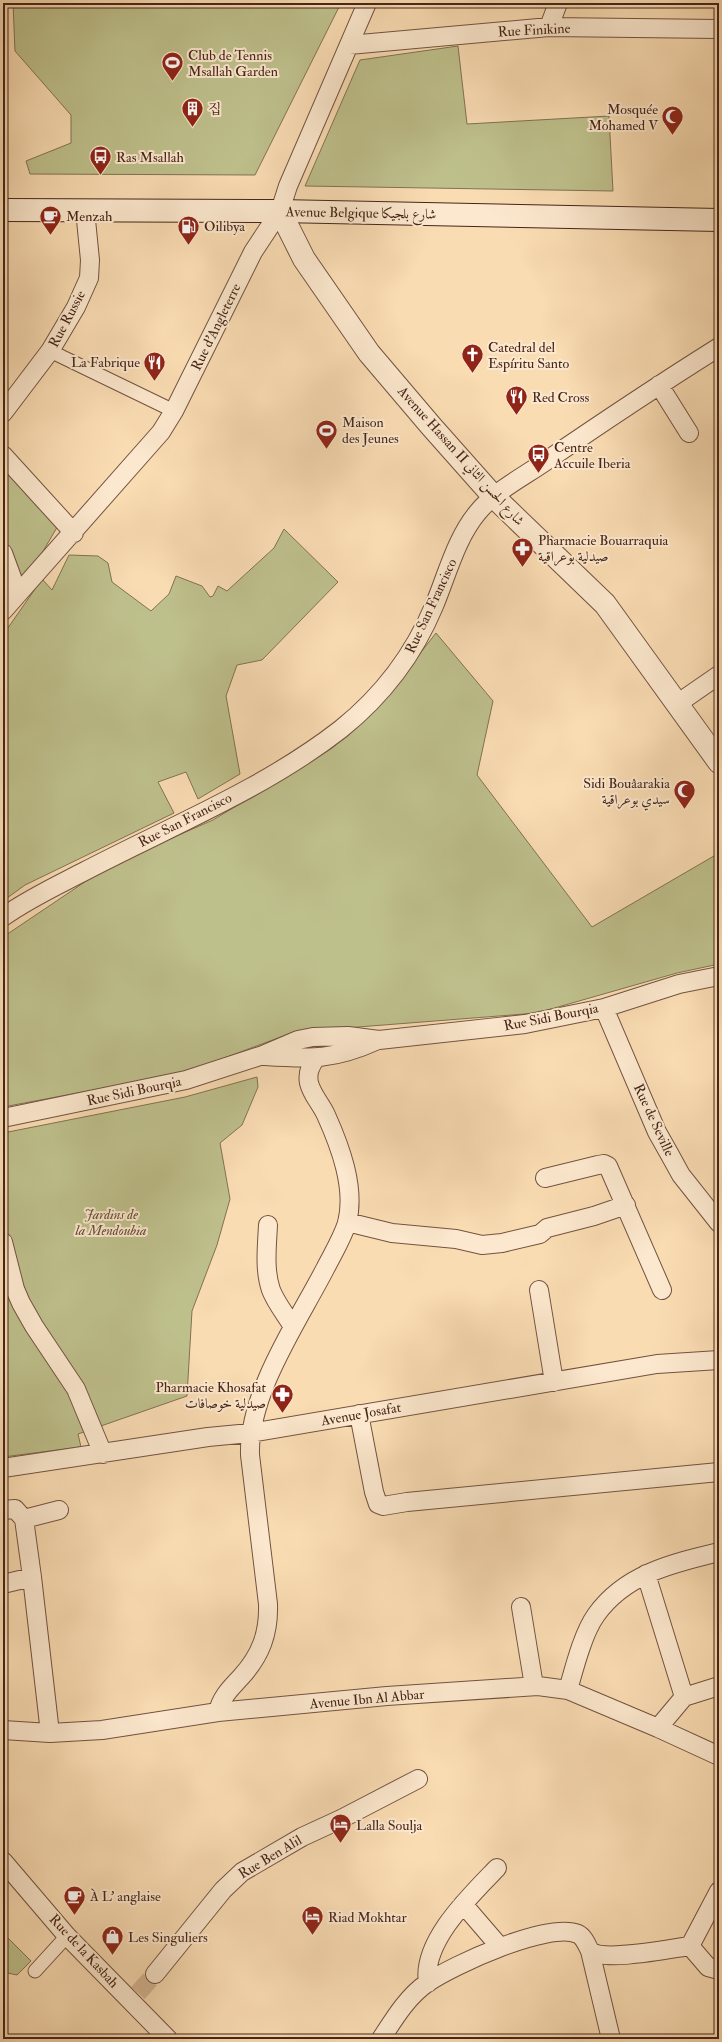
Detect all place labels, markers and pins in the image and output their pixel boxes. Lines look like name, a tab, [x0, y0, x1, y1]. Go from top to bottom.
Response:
place label: Club de Tennis Msallah Garden	[188, 47, 278, 80]
sports icon: Club de Tennis Msallah Garden	[159, 50, 185, 83]
building icon: 집	[179, 96, 205, 129]
place label: 집	[208, 101, 222, 118]
place label: Mosquée Mohamed V	[589, 101, 659, 134]
mosque icon: Mosquée Mohamed V	[660, 104, 686, 137]
bus stop icon: Ras Msallah	[87, 144, 113, 177]
place label: Ras Msallah	[116, 149, 184, 166]
cafe icon: Menzah	[38, 203, 64, 236]
place label: Menzah	[66, 208, 113, 225]
fuel station icon: Oilibya	[175, 213, 201, 246]
place label: Oilibya	[204, 218, 245, 236]
place label: Catedral del Espíritu Santo	[488, 339, 569, 373]
church icon: Catedral del Espíritu Santo	[459, 342, 485, 375]
restaurant icon: La Fabrique	[142, 349, 168, 382]
place label: La Fabrique	[71, 354, 140, 371]
restaurant icon: Red Cross	[504, 384, 530, 417]
place label: Red Cross	[532, 389, 589, 406]
place label: Maison des Jeunes	[342, 414, 399, 447]
sports icon: Maison des Jeunes	[313, 417, 339, 450]
place label: Centre Accuile Iberia	[553, 439, 631, 472]
bus stop icon: Centre Accuile Iberia	[526, 442, 552, 475]
place label: Pharmacie Bouarraquia صيدلية بوعراقية	[538, 532, 669, 566]
pharmacy icon: Pharmacie Bouarraquia صيدلية بوعراقية	[510, 535, 536, 568]
place label: Sidi Bouâarakia سيدي بوعراقية	[583, 775, 670, 811]
mosque icon: Sidi Bouâarakia سيدي بوعراقية	[672, 778, 698, 811]
place label: Pharmacie Khosafat صيدلية خوصافات	[156, 1379, 266, 1412]
pharmacy icon: Pharmacie Khosafat صيدلية خوصافات	[269, 1382, 295, 1415]
hotel icon: Lalla Soulja	[328, 1812, 354, 1845]
place label: Lalla Soulja	[356, 1817, 422, 1834]
cafe icon: À L' anglaise	[62, 1883, 88, 1916]
place label: À L' anglaise	[89, 1888, 161, 1905]
hotel icon: Riad Mokhtar	[300, 1904, 326, 1937]
place label: Riad Mokhtar	[328, 1909, 407, 1926]
shop icon: Les Singuliers	[99, 1924, 125, 1957]
place label: Les Singuliers	[128, 1929, 208, 1946]

